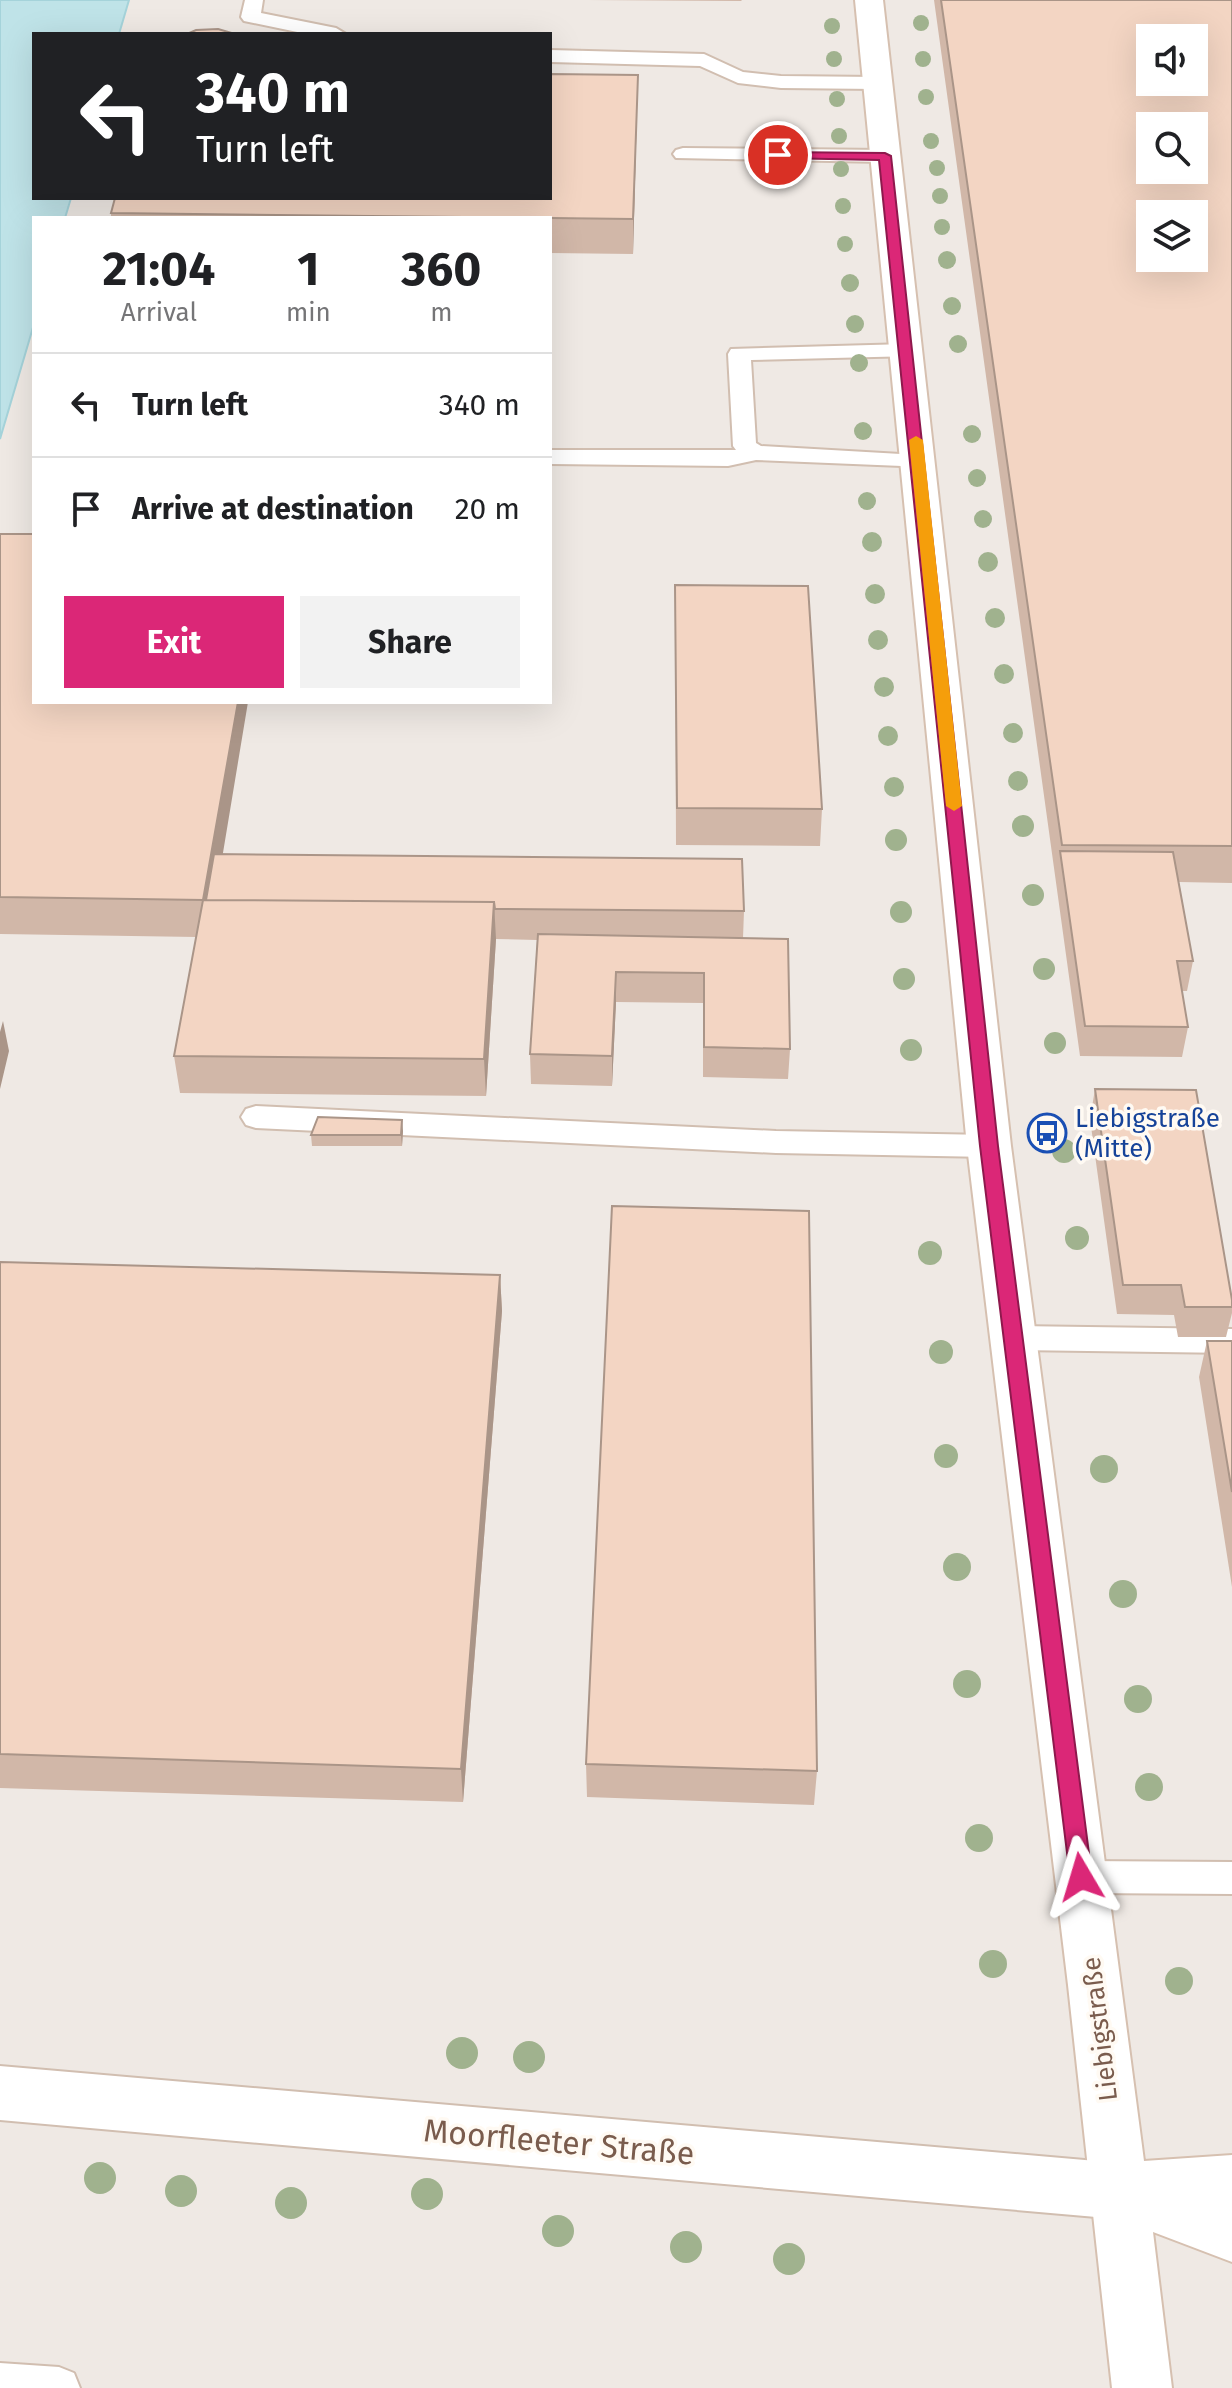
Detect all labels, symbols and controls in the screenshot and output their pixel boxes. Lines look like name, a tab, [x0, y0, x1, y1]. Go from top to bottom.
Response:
map controls	[1136, 24, 1208, 272]
button: sound	[1136, 24, 1208, 96]
text: 340 m	[196, 60, 350, 127]
icon: left	[64, 64, 168, 168]
button: search	[1136, 112, 1208, 184]
pin	[744, 121, 812, 189]
text: Turn left	[196, 128, 334, 172]
icon: arrive	[756, 133, 800, 177]
button: layers	[1136, 200, 1208, 272]
text: 21:04	[103, 240, 215, 298]
text: 1	[297, 240, 319, 298]
text: 360	[401, 240, 481, 298]
text: Arrival	[121, 297, 197, 328]
text: min	[286, 297, 331, 328]
text: m	[430, 297, 453, 328]
icon: left	[64, 383, 108, 427]
text: Turn left	[132, 387, 248, 423]
text: 340 m	[439, 387, 520, 423]
icon: arrive	[64, 487, 108, 531]
text: Arrive at destination	[132, 491, 414, 527]
text: 20 m	[455, 491, 520, 527]
button: Exit	[64, 596, 284, 688]
button: Share	[300, 596, 520, 688]
place label: Liebigstraße (Mitte)	[1075, 1103, 1220, 1164]
bus stop icon: Liebigstraße (Mitte)	[1026, 1112, 1068, 1154]
position arrow	[1039, 1835, 1123, 1919]
street label: Liebigstraße	[1076, 1955, 1124, 2103]
street label: Moorfleeter Straße	[422, 2111, 696, 2173]

